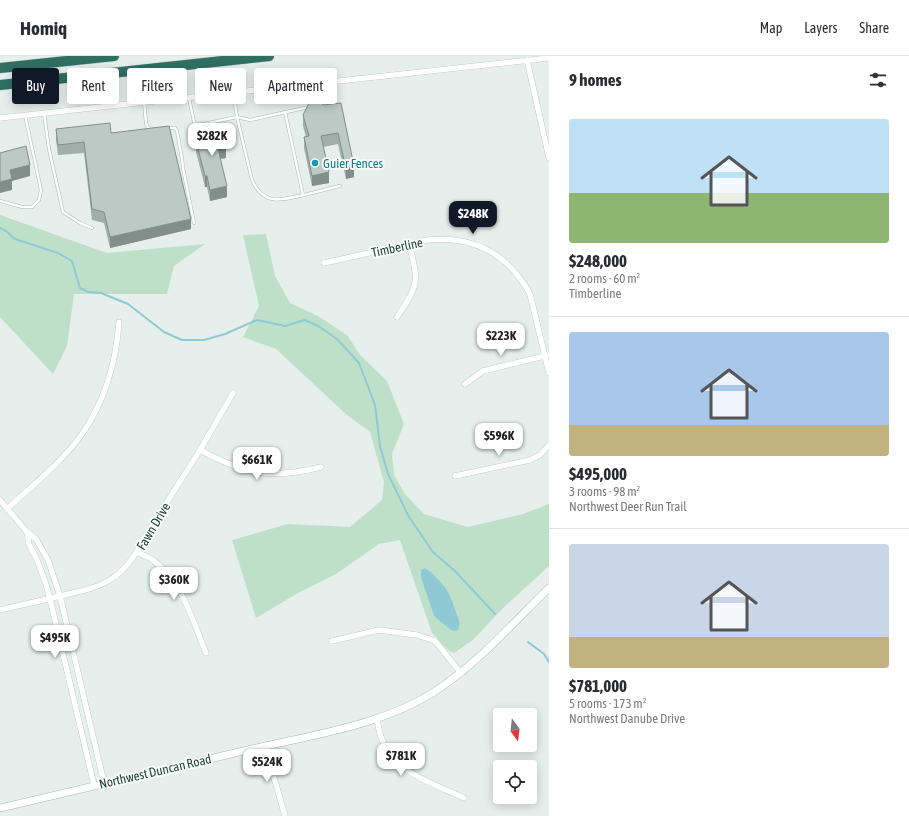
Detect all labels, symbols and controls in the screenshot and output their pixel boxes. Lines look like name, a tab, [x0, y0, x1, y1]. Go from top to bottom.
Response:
text: Homiq	[20, 17, 67, 39]
text: Map	[760, 20, 782, 36]
text: Layers	[804, 20, 837, 36]
text: Share	[859, 20, 889, 36]
chip: Buy	[12, 68, 59, 104]
chip: Rent	[67, 68, 119, 104]
chip: Filters	[127, 68, 187, 104]
chip: New	[195, 68, 246, 104]
chip: Apartment	[254, 68, 337, 104]
icon: filters	[867, 69, 889, 91]
text: 9 homes	[569, 70, 622, 90]
pin: $282K	[184, 123, 240, 157]
text: $282K	[197, 128, 227, 143]
icon: home	[693, 145, 765, 217]
place label: Guier Fences	[323, 156, 384, 171]
marker: Guier Fences	[310, 158, 320, 168]
pin: $248K	[445, 201, 501, 235]
text: $248K	[458, 206, 488, 221]
street label: Timberline	[370, 235, 424, 260]
text: $248,000	[569, 251, 627, 271]
text: 2 rooms · 60 m²	[569, 271, 640, 286]
text: Timberline	[569, 286, 621, 301]
pin: $223K	[473, 323, 529, 357]
text: $223K	[486, 328, 516, 343]
icon: home	[693, 358, 765, 430]
pin: $596K	[471, 423, 527, 457]
text: $596K	[484, 428, 514, 443]
pin: $661K	[229, 447, 285, 481]
text: $661K	[242, 452, 272, 467]
text: $495,000	[569, 464, 627, 484]
text: 3 rooms · 98 m²	[569, 484, 640, 499]
text: Northwest Deer Run Trail	[569, 499, 687, 514]
street label: Fawn Drive	[134, 500, 173, 552]
pin: $360K	[146, 567, 202, 601]
icon: home	[693, 570, 765, 642]
text: $360K	[159, 572, 189, 587]
pin: $495K	[27, 625, 83, 659]
text: $495K	[40, 630, 70, 645]
text: $781,000	[569, 676, 627, 696]
text: 5 rooms · 173 m²	[569, 696, 646, 711]
north arrow	[493, 708, 537, 752]
map controls	[493, 708, 537, 804]
text: Northwest Danube Drive	[569, 711, 685, 726]
pin: $781K	[373, 743, 429, 777]
text: $781K	[386, 748, 416, 763]
pin: $524K	[239, 749, 295, 783]
street label: Northwest Duncan Road	[97, 751, 213, 792]
text: $524K	[252, 754, 282, 769]
button: locate	[493, 760, 537, 804]

